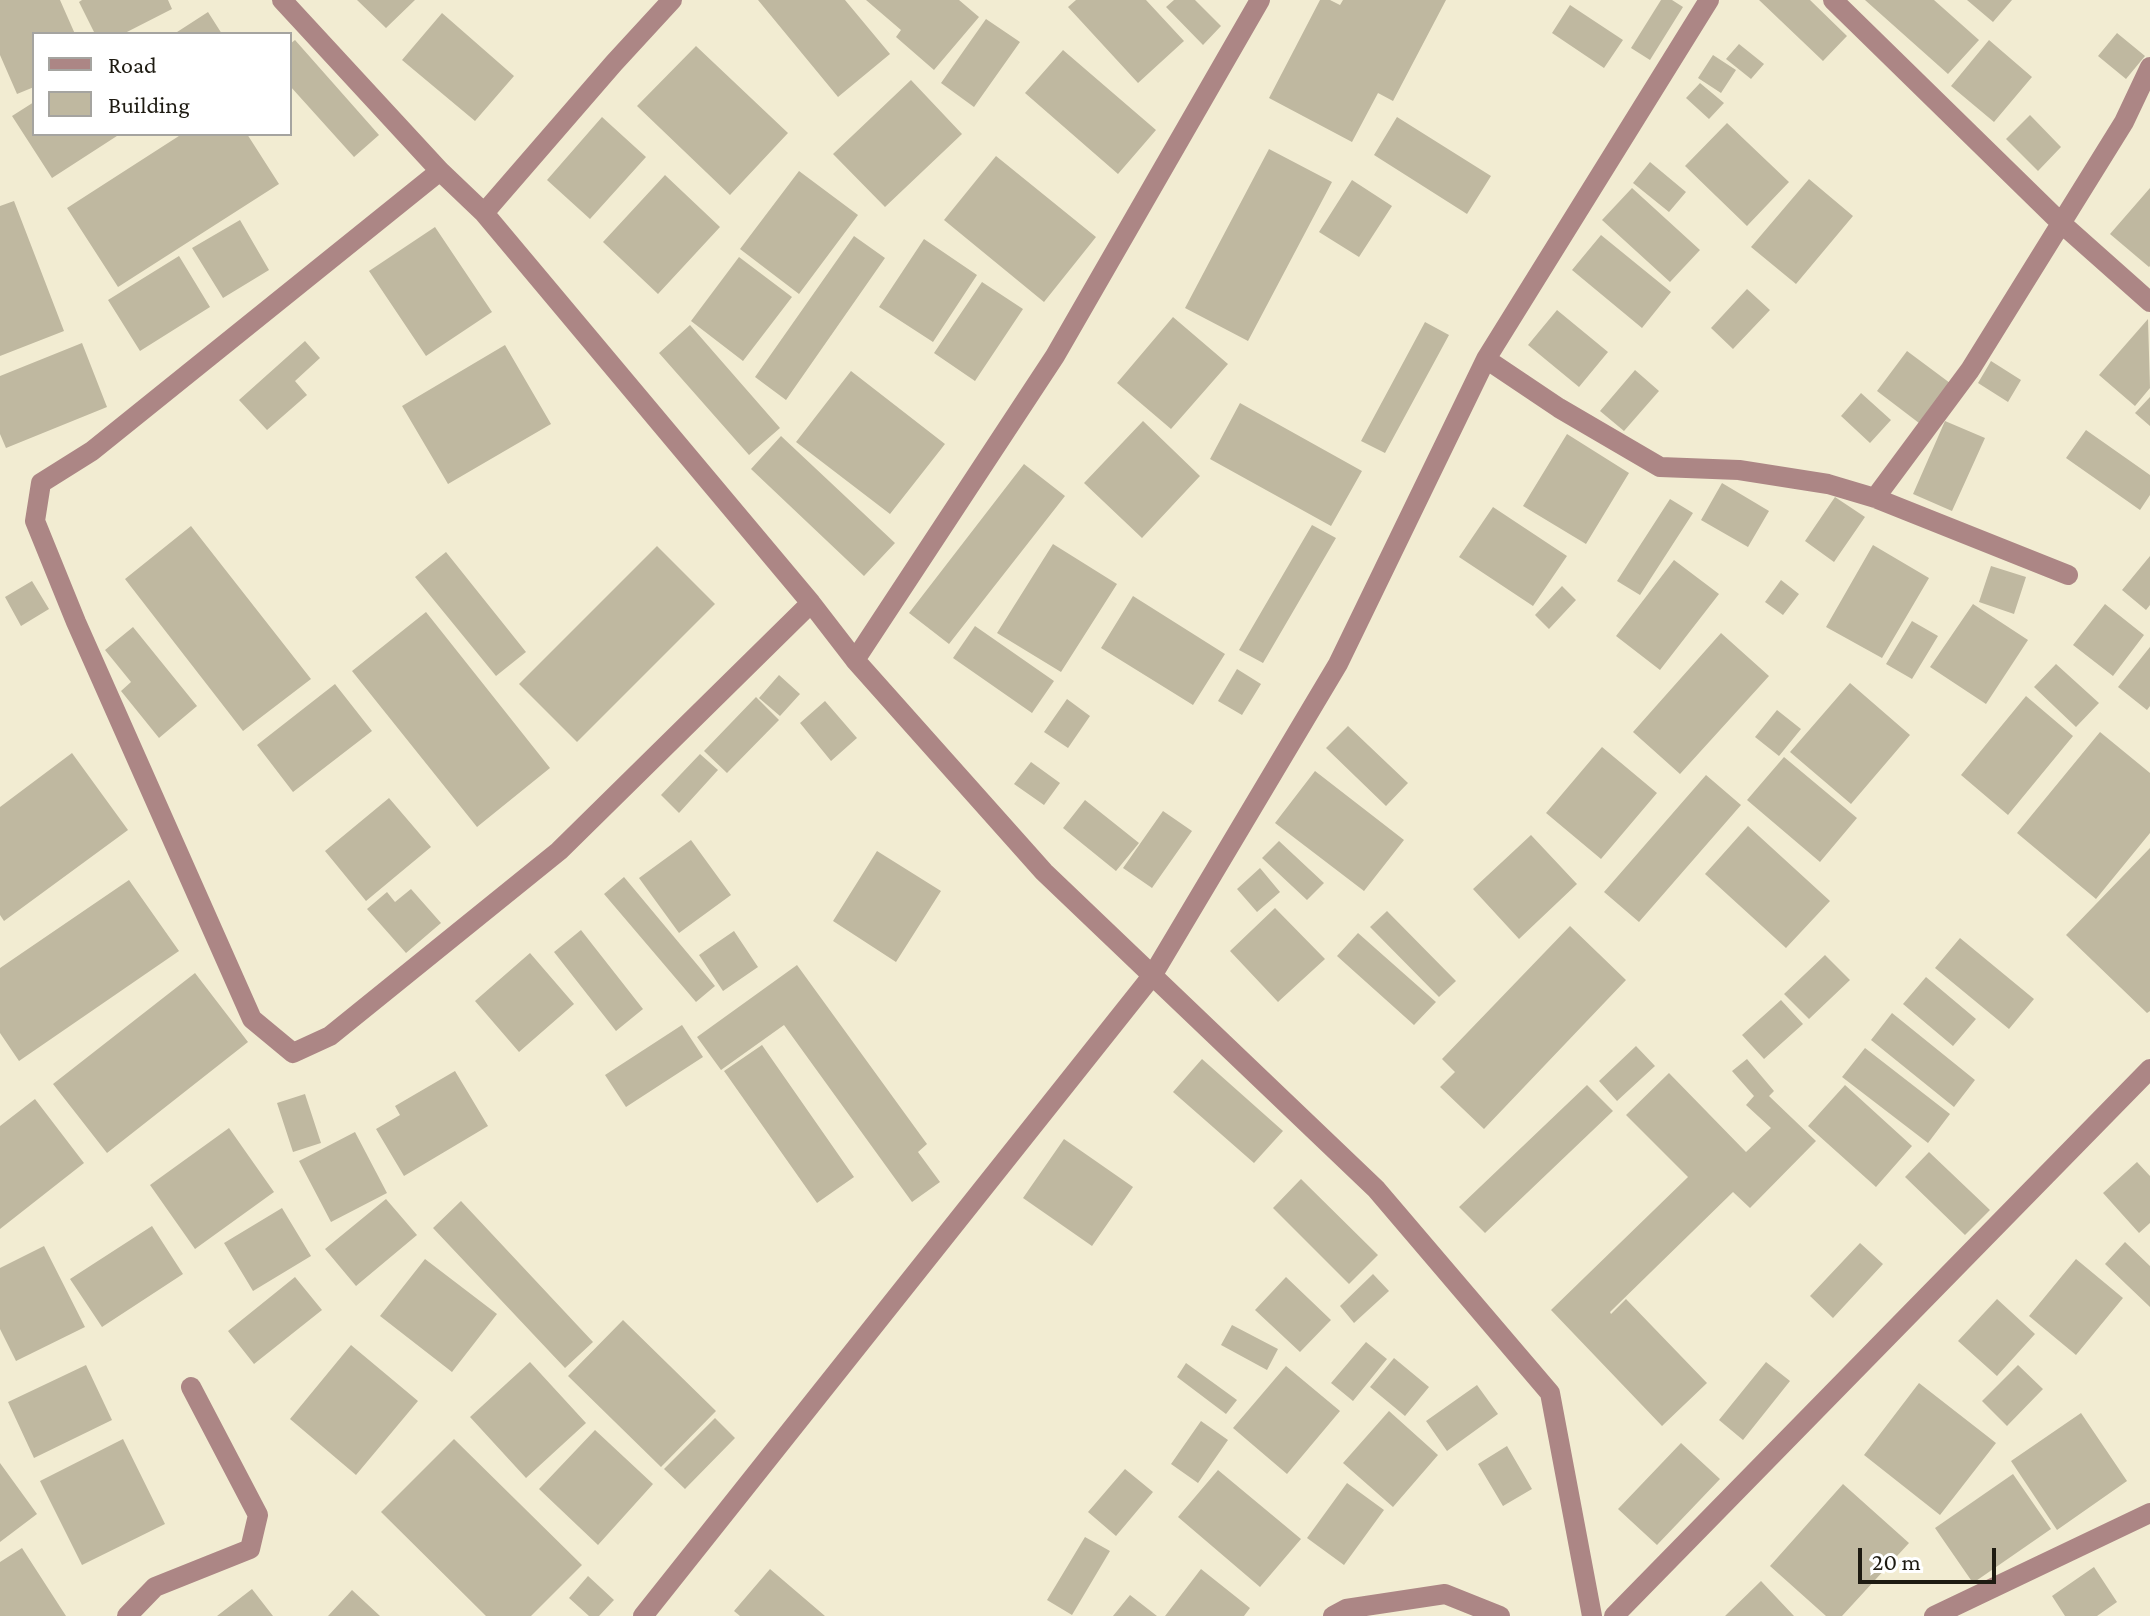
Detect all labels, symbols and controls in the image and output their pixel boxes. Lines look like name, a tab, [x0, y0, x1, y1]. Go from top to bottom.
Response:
legend	[32, 32, 292, 136]
text: Road	[108, 51, 157, 78]
text: Building	[108, 91, 190, 118]
scale bar	[1862, 1532, 2000, 1582]
text: 20 m	[1872, 1548, 1921, 1575]

